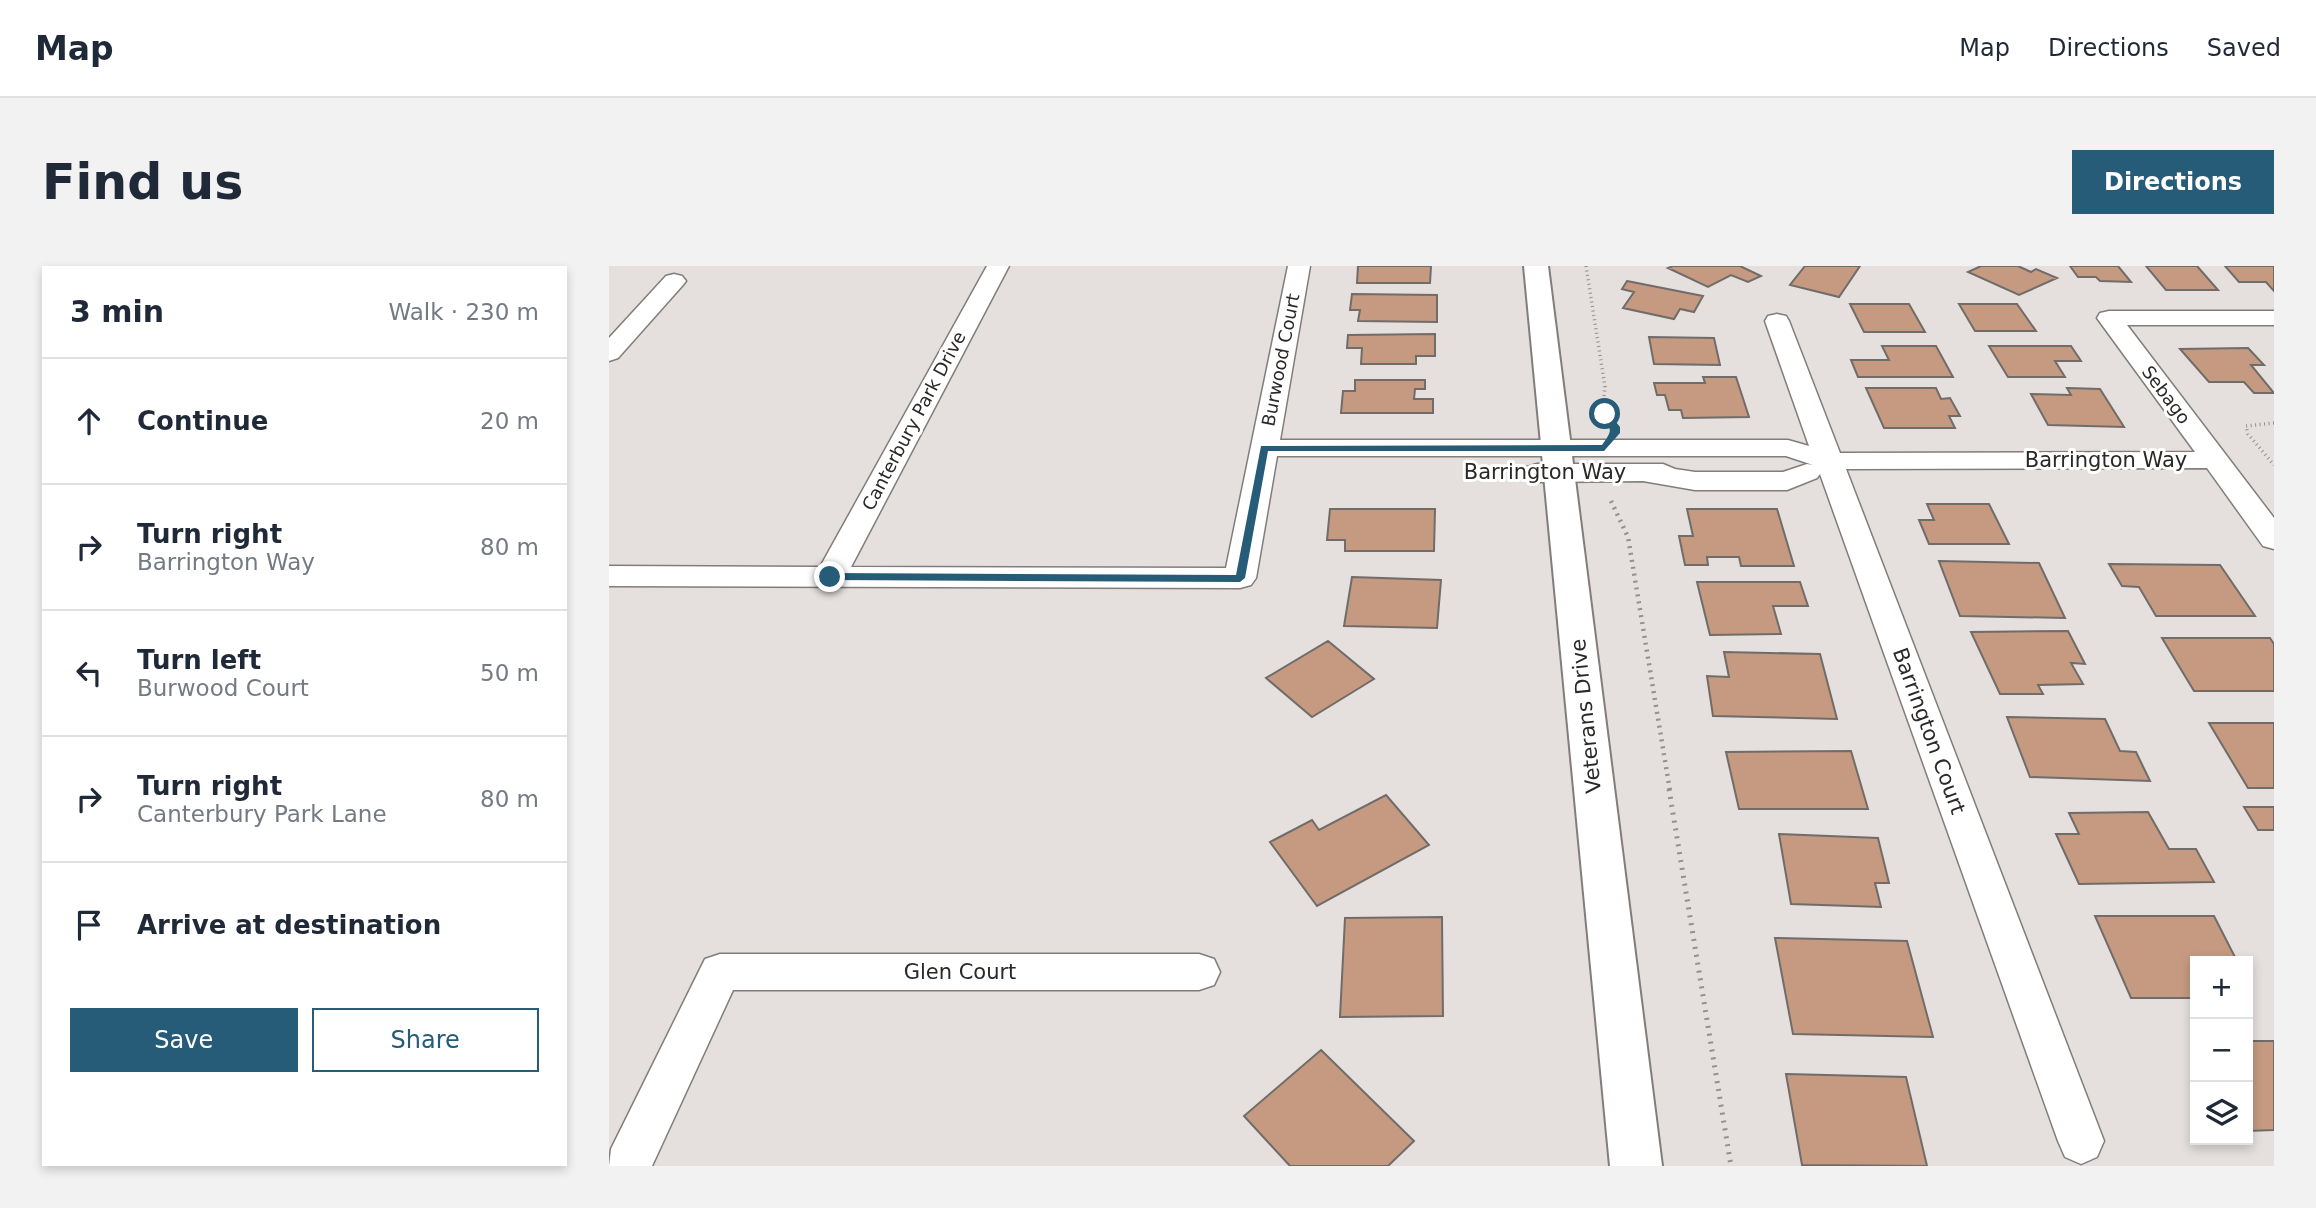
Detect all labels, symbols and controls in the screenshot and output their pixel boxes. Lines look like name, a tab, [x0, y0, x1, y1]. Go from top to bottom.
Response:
text: Map	[35, 29, 114, 68]
text: Map	[1959, 34, 2010, 62]
text: Directions	[2048, 34, 2169, 62]
text: Saved	[2207, 34, 2281, 62]
button: Directions	[2072, 150, 2274, 214]
text: Find us	[42, 154, 243, 211]
street label: Burwood Court	[1257, 292, 1304, 428]
text: 3 min	[70, 294, 164, 329]
text: Walk · 230 m	[388, 299, 539, 325]
street label: Canterbury Park Drive	[857, 328, 970, 514]
street label: Sebago	[2138, 361, 2195, 428]
route start	[1589, 398, 1620, 429]
icon: ahead	[70, 402, 108, 440]
text: Continue	[137, 406, 268, 436]
text: 20 m	[480, 408, 539, 434]
street label: Barrington Way	[2025, 448, 2187, 472]
street label: Barrington Way	[1464, 460, 1626, 484]
text: Turn right	[137, 519, 282, 549]
icon: right	[70, 528, 108, 566]
text: 80 m	[480, 534, 539, 560]
text: Barrington Way	[137, 549, 315, 575]
route end	[814, 561, 845, 592]
street label: Veterans Drive	[1566, 638, 1606, 794]
street label: Barrington Court	[1888, 644, 1970, 818]
text: Turn left	[137, 645, 261, 675]
icon: left	[70, 654, 108, 692]
text: 50 m	[480, 660, 539, 686]
text: Burwood Court	[137, 675, 309, 701]
text: Turn right	[137, 771, 282, 801]
icon: right	[70, 780, 108, 818]
text: 80 m	[480, 786, 539, 812]
text: Canterbury Park Lane	[137, 801, 387, 827]
icon: arrive	[70, 906, 108, 944]
text: Arrive at destination	[137, 910, 441, 940]
map controls	[2190, 956, 2253, 1145]
button: +	[2190, 956, 2253, 1019]
street label: Glen Court	[904, 960, 1016, 984]
button: Save	[70, 1008, 298, 1072]
button: Share	[312, 1008, 539, 1072]
button: −	[2190, 1019, 2253, 1082]
button: layers	[2190, 1082, 2253, 1145]

